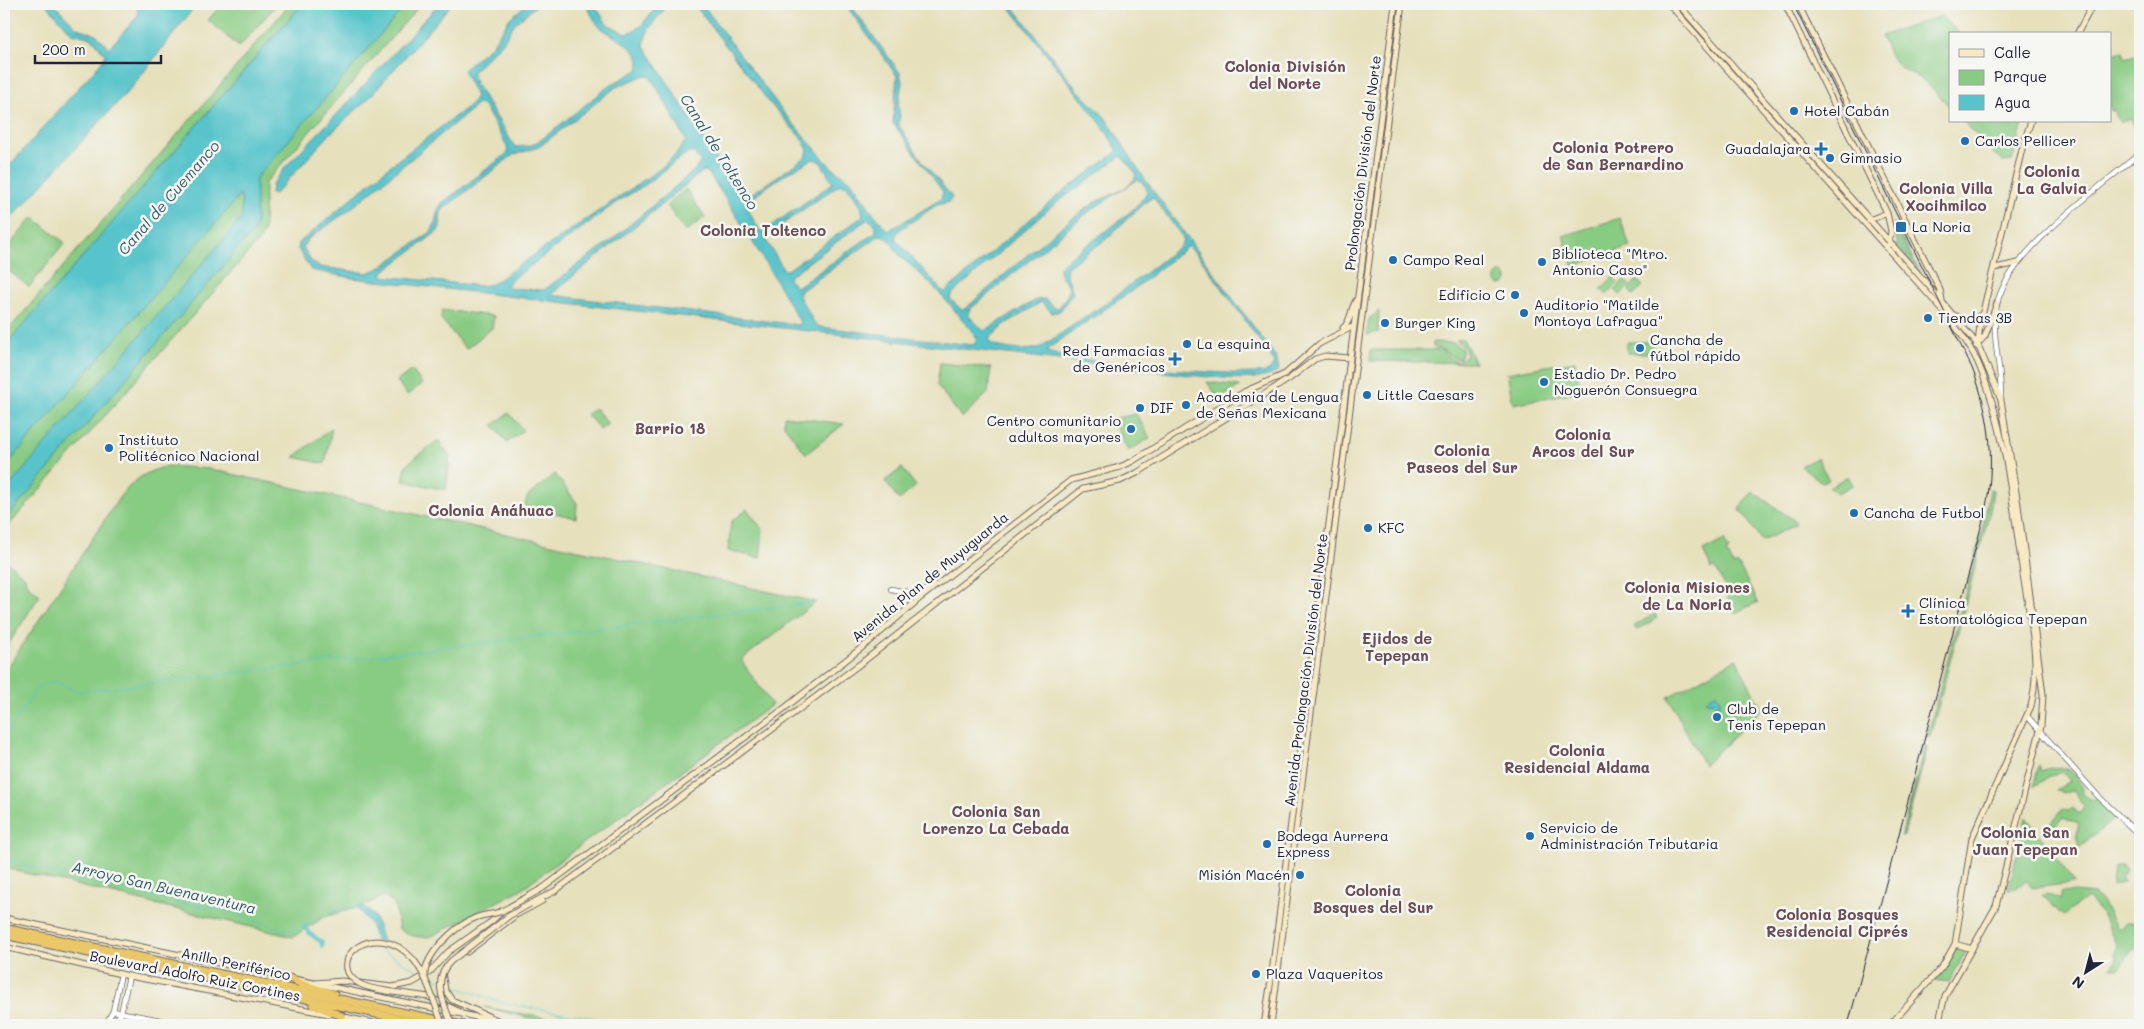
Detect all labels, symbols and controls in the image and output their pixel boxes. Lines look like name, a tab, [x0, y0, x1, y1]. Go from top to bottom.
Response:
scale bar	[35, 32, 161, 64]
legend	[1949, 32, 2112, 122]
text: 200 m	[42, 39, 86, 59]
text: Calle	[1994, 42, 2031, 62]
street label: Prolongación División del Norte	[1340, 54, 1385, 272]
district label: Colonia División del Norte	[1224, 56, 1346, 93]
text: Parque	[1994, 66, 2047, 86]
water label: Canal de Toltenco	[676, 90, 764, 213]
text: Agua	[1994, 92, 2031, 112]
place label: Hotel Cabán	[1804, 101, 1889, 120]
marker: Hotel Cabán	[1788, 105, 1800, 117]
place label: Carlos Pellicer	[1975, 131, 2076, 150]
marker: Carlos Pellicer	[1959, 135, 1971, 147]
water label: Canal de Cuemanco	[113, 136, 224, 259]
district label: Colonia Potrero de San Bernardino	[1542, 137, 1684, 174]
place label: Guadalajara	[1725, 139, 1811, 158]
marker: Guadalajara	[1815, 143, 1827, 155]
place label: Gimnasio	[1840, 148, 1902, 167]
marker: Gimnasio	[1824, 152, 1836, 164]
district label: Colonia La Galvia	[2017, 161, 2087, 198]
district label: Colonia Villa Xocihmilco	[1899, 178, 1993, 215]
place label: La Noria	[1912, 217, 1971, 236]
district label: Colonia Toltenco	[700, 220, 826, 240]
marker: La Noria	[1894, 220, 1908, 234]
place label: Biblioteca "Mtro. Antonio Caso"	[1552, 244, 1668, 279]
place label: Campo Real	[1403, 250, 1484, 269]
marker: Campo Real	[1387, 254, 1399, 266]
marker: Biblioteca "Mtro. Antonio Caso"	[1536, 256, 1548, 268]
place label: Edificio C	[1439, 285, 1505, 304]
marker: Edificio C	[1509, 289, 1521, 301]
place label: Auditorio "Matilde Montoya Lafragua"	[1534, 295, 1663, 330]
marker: Auditorio "Matilde Montoya Lafragua"	[1518, 307, 1530, 319]
place label: Tiendas 3B	[1938, 308, 2012, 327]
marker: Tiendas 3B	[1922, 312, 1934, 324]
place label: Burger King	[1395, 313, 1475, 332]
marker: Burger King	[1379, 317, 1391, 329]
place label: Cancha de fútbol rápido	[1650, 330, 1740, 365]
place label: La esquina	[1197, 334, 1270, 353]
marker: La esquina	[1181, 338, 1193, 350]
place label: Red Farmacias de Genéricos	[1063, 341, 1165, 376]
marker: Cancha de fútbol rápido	[1634, 342, 1646, 354]
marker: Red Farmacias de Genéricos	[1169, 353, 1181, 365]
place label: Estadio Dr. Pedro Noguerón Consuegra	[1554, 364, 1698, 399]
marker: Estadio Dr. Pedro Noguerón Consuegra	[1538, 376, 1550, 388]
place label: Little Caesars	[1377, 385, 1474, 404]
place label: Academia de Lengua de Señas Mexicana	[1196, 387, 1339, 422]
marker: Little Caesars	[1361, 389, 1373, 401]
place label: DIF	[1150, 398, 1174, 417]
marker: Academia de Lengua de Señas Mexicana	[1180, 399, 1192, 411]
marker: DIF	[1134, 402, 1146, 414]
place label: Centro comunitario adultos mayores	[987, 411, 1121, 446]
district label: Barrio 18	[635, 418, 705, 438]
marker: Centro comunitario adultos mayores	[1125, 423, 1137, 435]
district label: Colonia Arcos del Sur	[1532, 424, 1635, 461]
place label: Instituto Politécnico Nacional	[119, 430, 260, 465]
district label: Colonia Paseos del Sur	[1406, 440, 1518, 477]
marker: Instituto Politécnico Nacional	[103, 442, 115, 454]
district label: Colonia Anáhuac	[428, 500, 554, 520]
place label: Cancha de Futbol	[1864, 503, 1984, 522]
street label: Avenida Plan de Muyuguarda	[847, 507, 1012, 646]
marker: Cancha de Futbol	[1848, 507, 1860, 519]
place label: KFC	[1378, 518, 1404, 537]
marker: KFC	[1362, 522, 1374, 534]
street label: Avenida Prolongación División del Norte	[1279, 532, 1332, 808]
district label: Colonia Misiones de La Noria	[1624, 577, 1750, 614]
place label: Clínica Estomatológica Tepepan	[1919, 593, 2087, 628]
marker: Clínica Estomatológica Tepepan	[1901, 604, 1915, 618]
district label: Ejidos de Tepepan	[1362, 628, 1432, 665]
place label: Club de Tenis Tepepan	[1727, 699, 1826, 734]
marker: Club de Tenis Tepepan	[1711, 711, 1723, 723]
district label: Colonia Residencial Aldama	[1504, 740, 1650, 777]
district label: Colonia San Lorenzo La Cebada	[923, 801, 1070, 838]
place label: Servicio de Administración Tributaria	[1540, 818, 1718, 853]
district label: Colonia San Juan Tepepan	[1972, 822, 2078, 859]
place label: Bodega Aurrera Express	[1277, 826, 1389, 861]
marker: Servicio de Administración Tributaria	[1524, 830, 1536, 842]
marker: Bodega Aurrera Express	[1261, 838, 1273, 850]
water label: Arroyo San Buenaventura	[70, 856, 258, 918]
place label: Misión Macén	[1198, 865, 1290, 884]
marker: Misión Macén	[1294, 869, 1306, 881]
district label: Colonia Bosques del Sur	[1313, 880, 1433, 917]
district label: Colonia Bosques Residencial Ciprés	[1766, 904, 1908, 941]
street label: Anillo Periférico	[180, 943, 293, 984]
street label: Boulevard Adolfo Ruiz Cortines	[88, 946, 302, 1005]
north arrow	[2062, 946, 2112, 996]
place label: Plaza Vaqueritos	[1266, 964, 1383, 983]
marker: Plaza Vaqueritos	[1250, 968, 1262, 980]
text: N	[2068, 972, 2088, 994]

